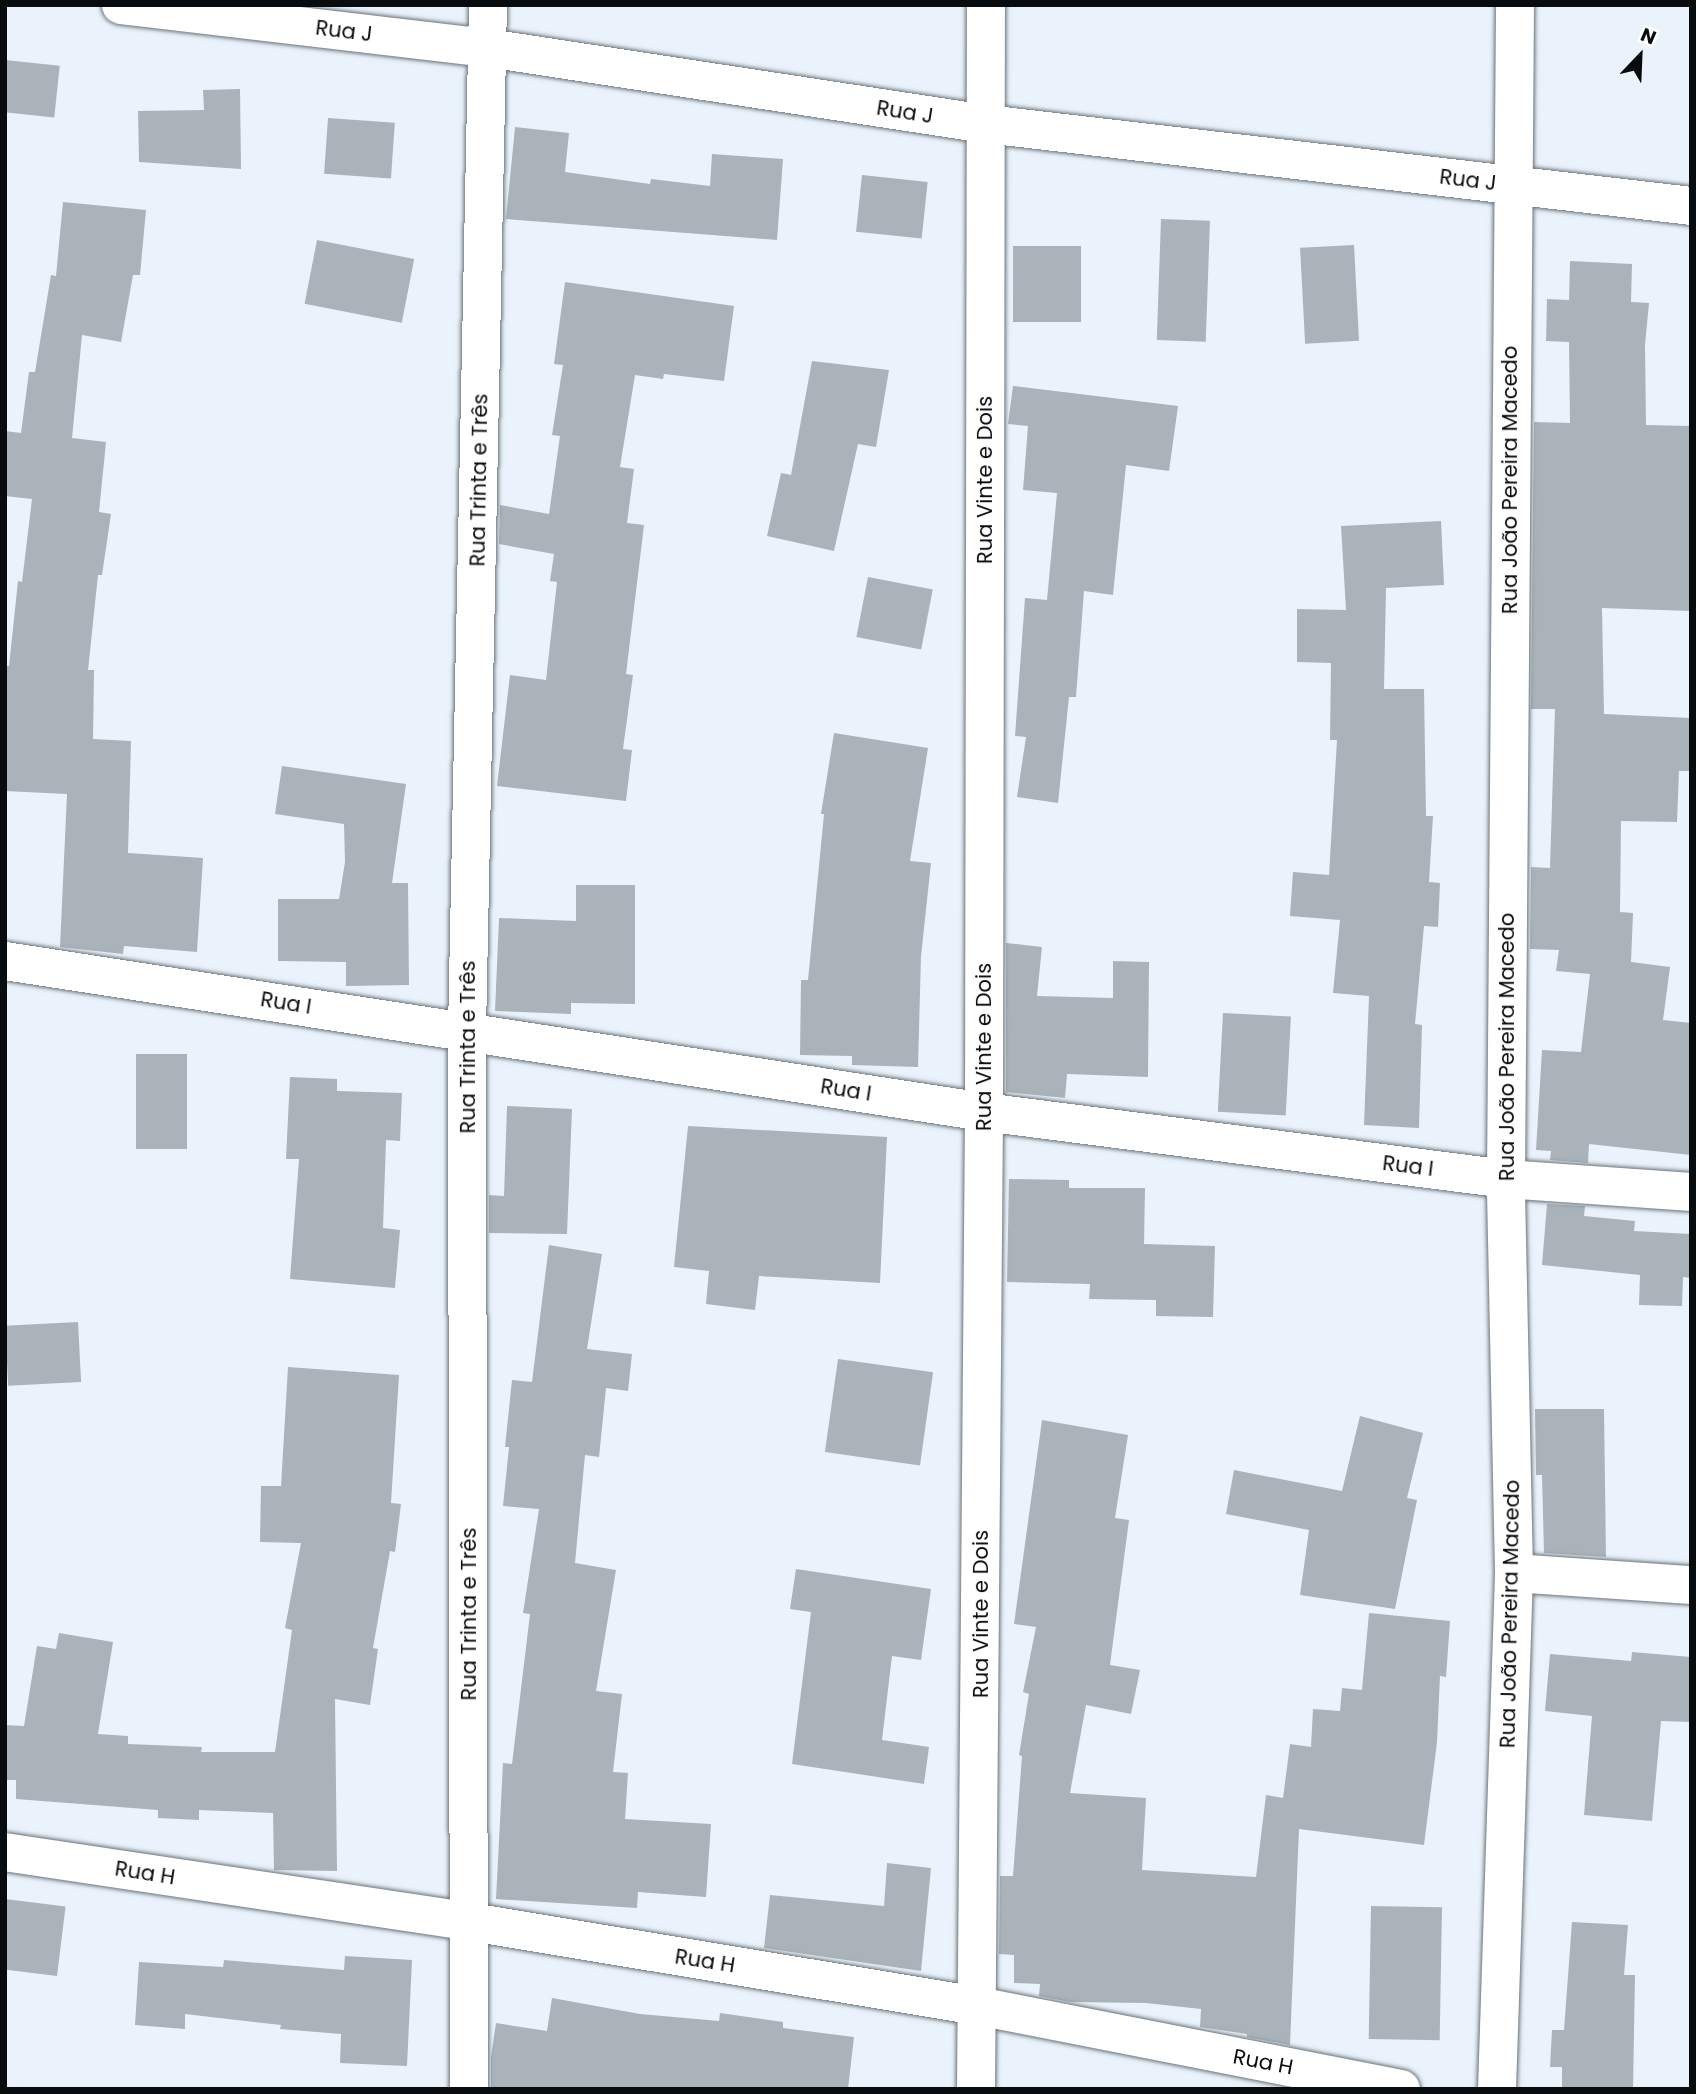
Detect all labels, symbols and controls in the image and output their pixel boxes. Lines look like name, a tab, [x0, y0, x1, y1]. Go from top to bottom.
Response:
street label: Rua J	[314, 15, 374, 47]
north arrow	[1605, 21, 1675, 91]
text: N	[1637, 21, 1660, 51]
street label: Rua J	[875, 95, 935, 129]
street label: Rua J	[1438, 164, 1498, 196]
street label: Rua João Pereira Macedo	[1497, 346, 1523, 614]
street label: Rua Trinta e Três	[465, 393, 493, 567]
street label: Rua Vinte e Dois	[972, 396, 998, 564]
street label: Rua João Pereira Macedo	[1494, 913, 1520, 1181]
street label: Rua Trinta e Três	[455, 960, 481, 1134]
street label: Rua Vinte e Dois	[971, 963, 997, 1131]
street label: Rua I	[259, 987, 313, 1019]
street label: Rua I	[819, 1074, 873, 1106]
street label: Rua I	[1381, 1150, 1435, 1182]
street label: Rua João Pereira Macedo	[1495, 1480, 1525, 1748]
street label: Rua Trinta e Três	[456, 1527, 482, 1701]
street label: Rua Vinte e Dois	[968, 1530, 994, 1698]
street label: Rua H	[113, 1856, 177, 1890]
street label: Rua H	[673, 1944, 737, 1978]
street label: Rua H	[1231, 2044, 1295, 2080]

